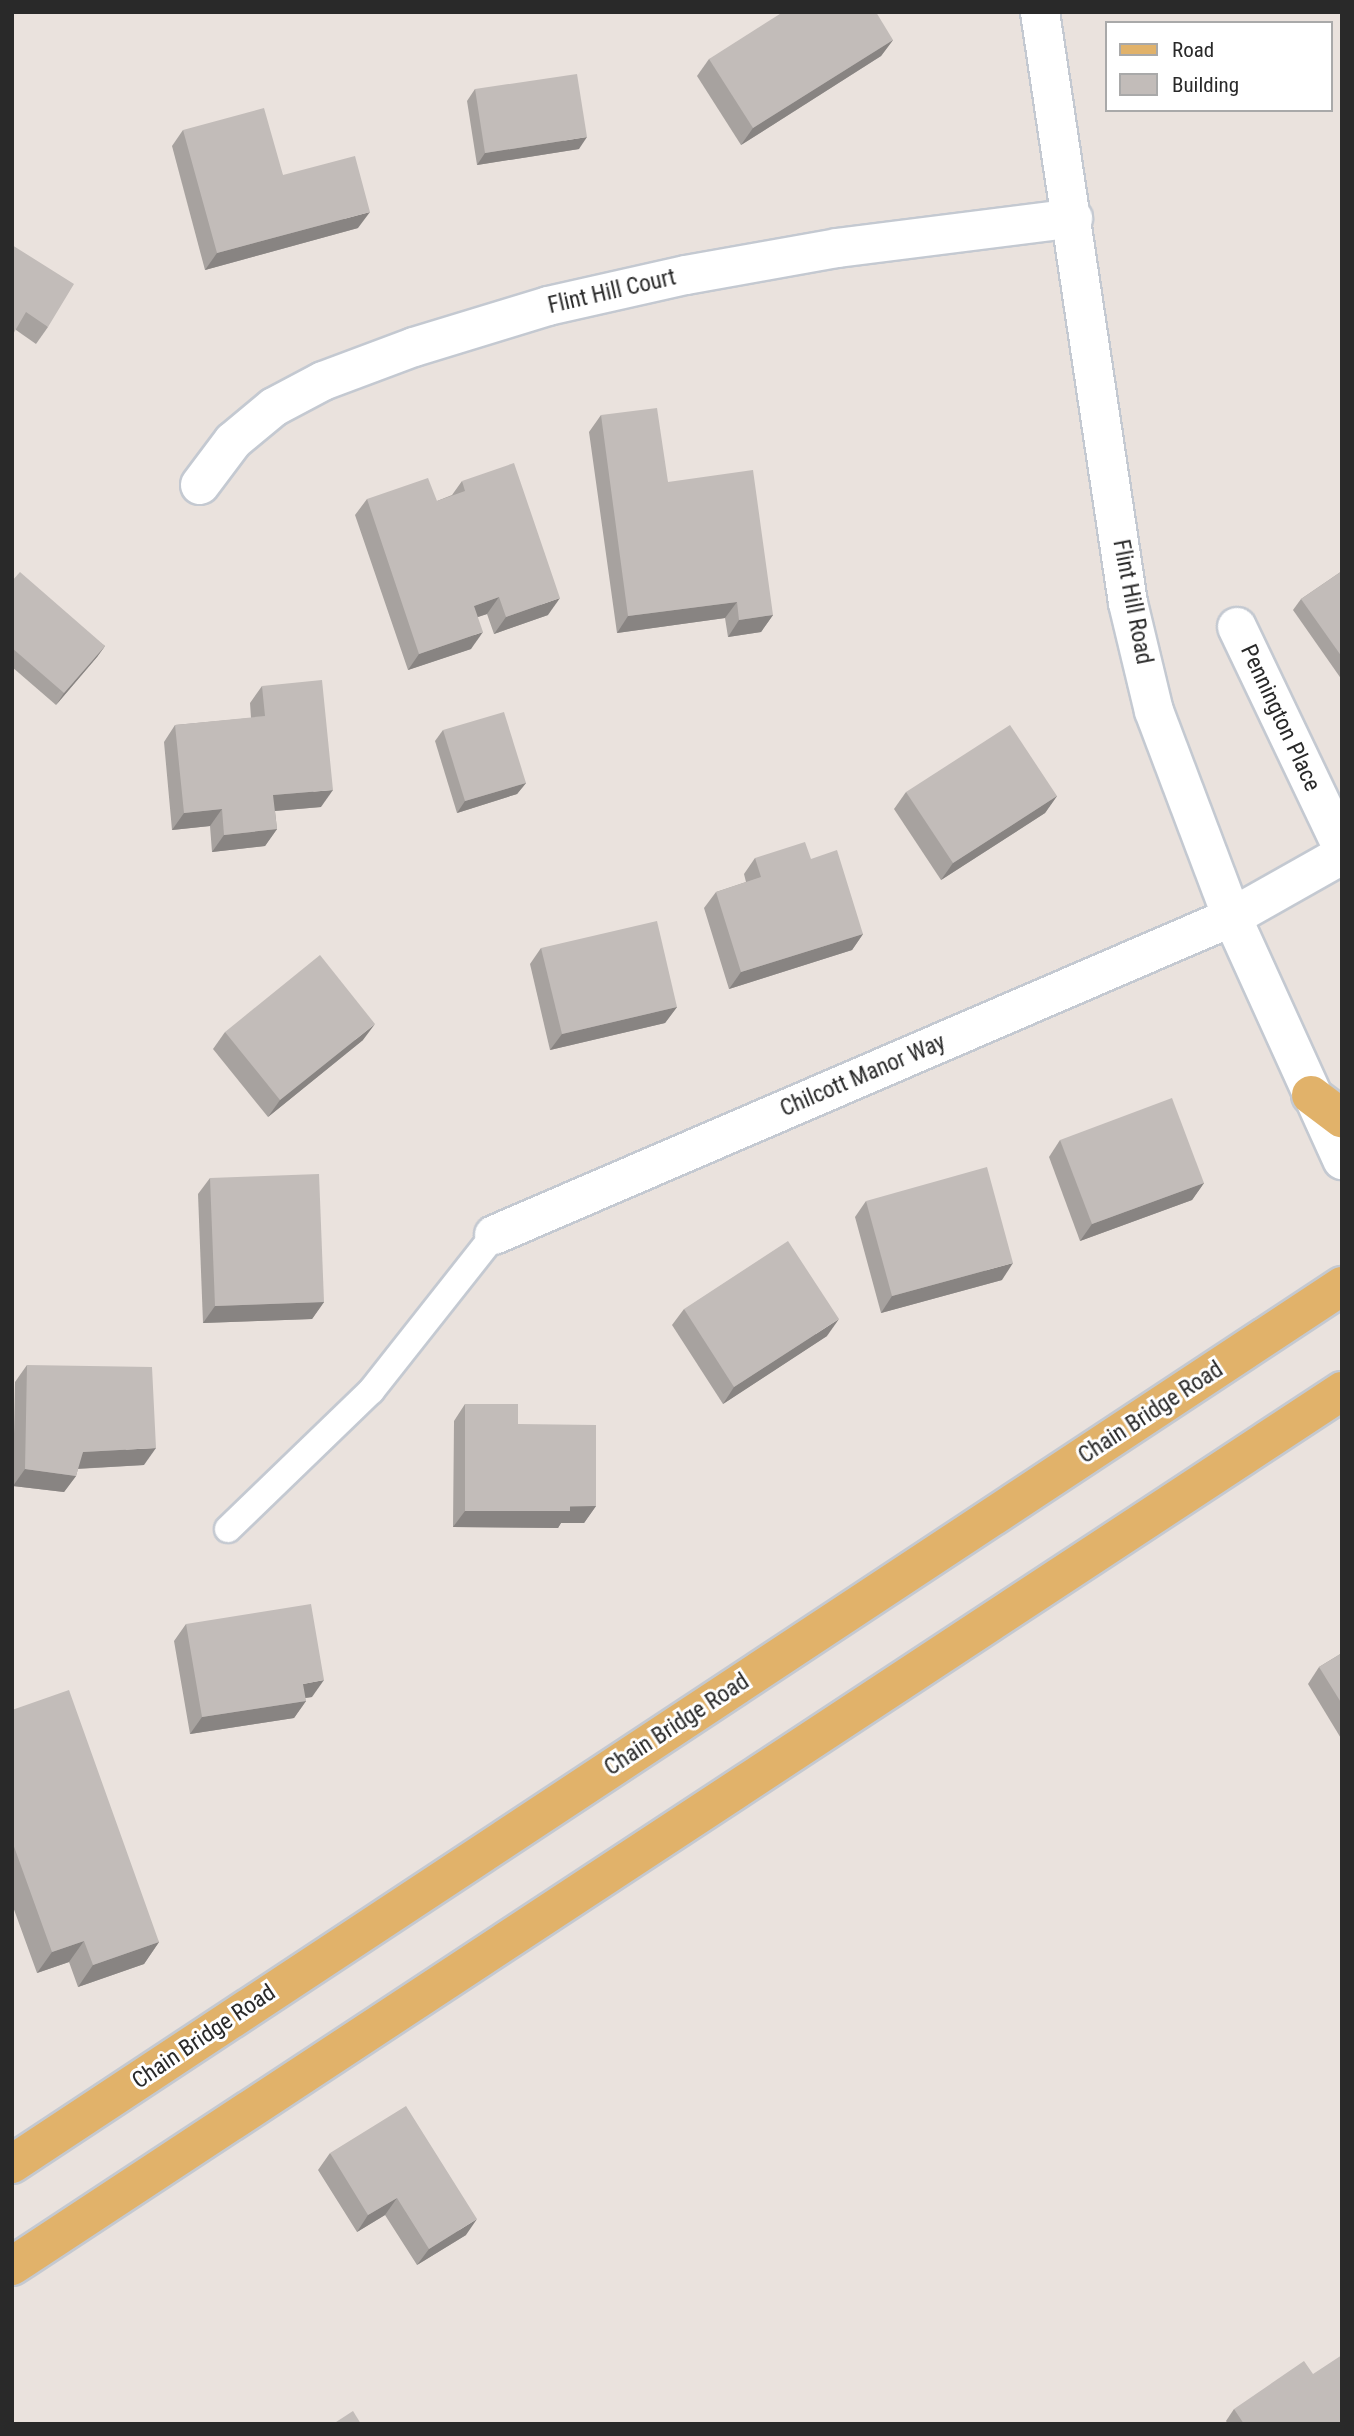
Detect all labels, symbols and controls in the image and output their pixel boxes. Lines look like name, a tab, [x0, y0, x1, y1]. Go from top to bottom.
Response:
legend	[1106, 21, 1333, 112]
text: Road	[1172, 38, 1214, 62]
text: Building	[1172, 73, 1239, 97]
street label: Flint Hill Court	[545, 264, 679, 320]
street label: Flint Hill Road	[1106, 537, 1158, 667]
street label: Pennington Place	[1234, 640, 1326, 796]
street label: Chilcott Manor Way	[776, 1029, 950, 1123]
street label: Chain Bridge Road	[1074, 1356, 1228, 1470]
street label: Chain Bridge Road	[600, 1668, 754, 1782]
street label: Chain Bridge Road	[127, 1979, 281, 2095]

